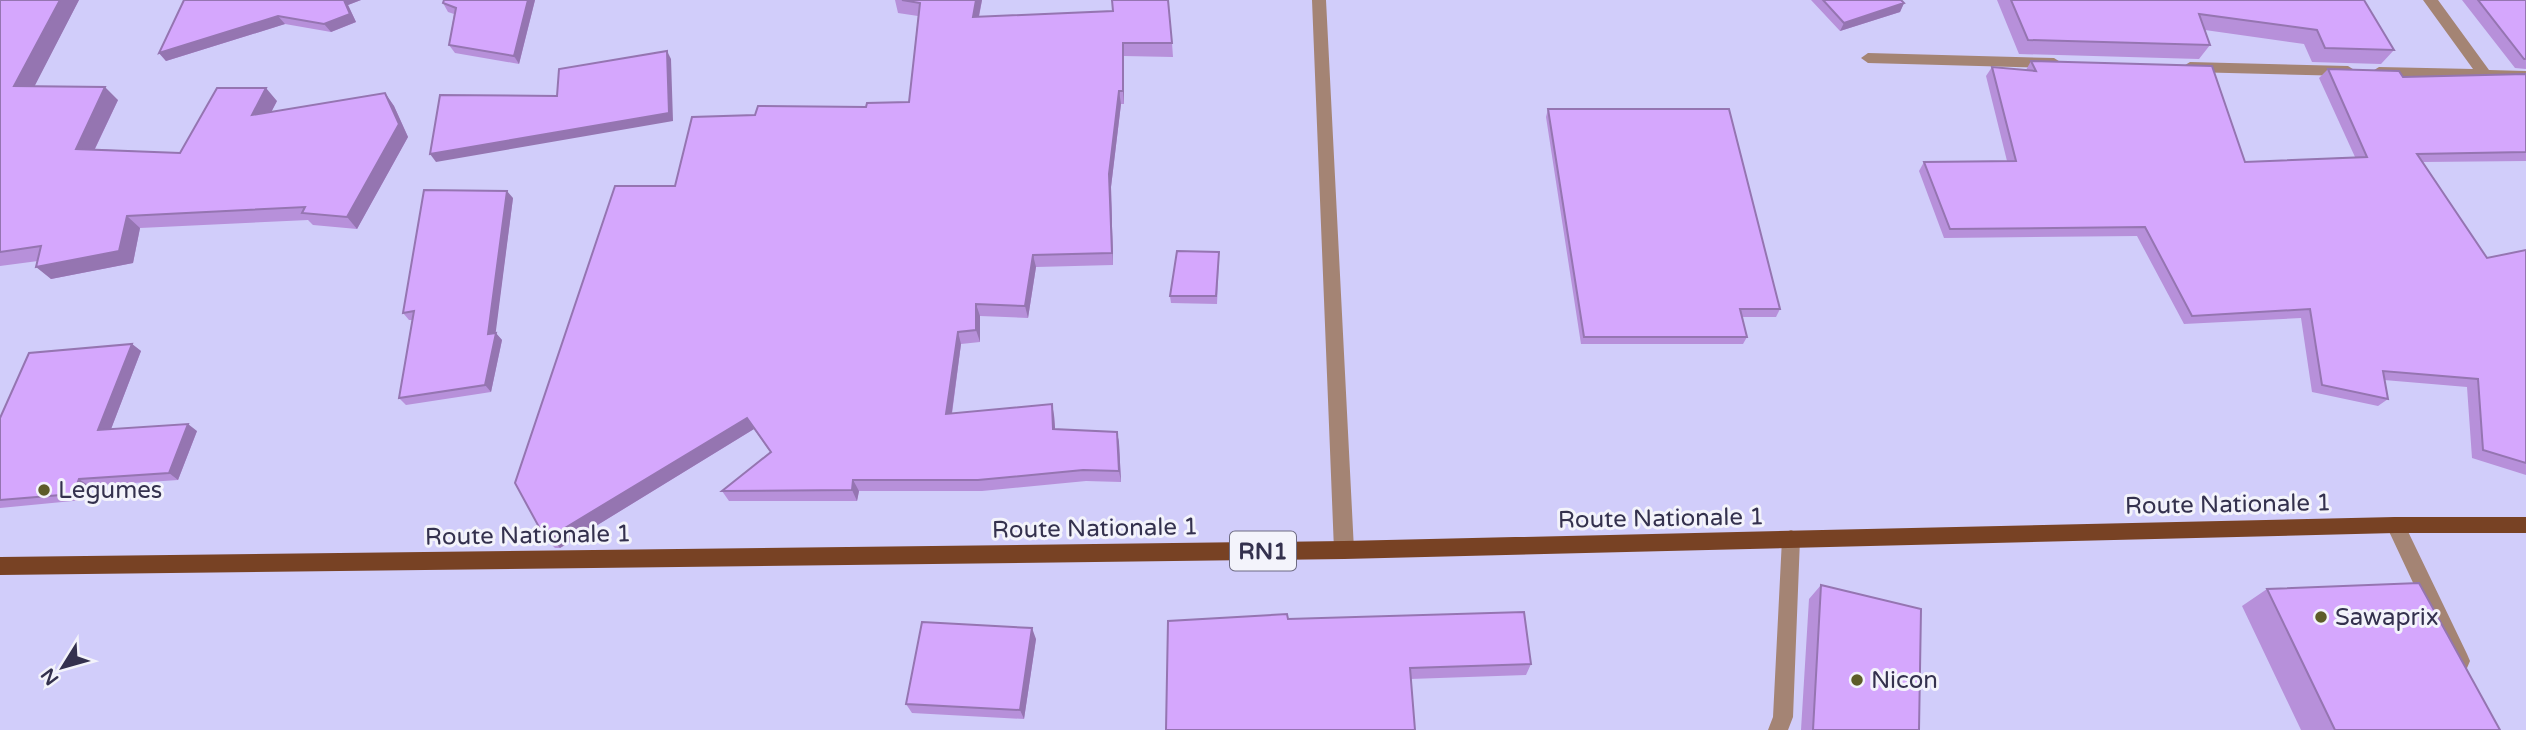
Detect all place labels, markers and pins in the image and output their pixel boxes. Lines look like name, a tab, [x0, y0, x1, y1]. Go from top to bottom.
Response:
place label: Legumes	[58, 476, 162, 505]
marker: Legumes	[36, 482, 52, 498]
place label: Sawaprix	[2335, 603, 2439, 632]
marker: Sawaprix	[2313, 609, 2329, 625]
place label: Nicon	[1871, 666, 1938, 695]
marker: Nicon	[1849, 672, 1865, 688]

